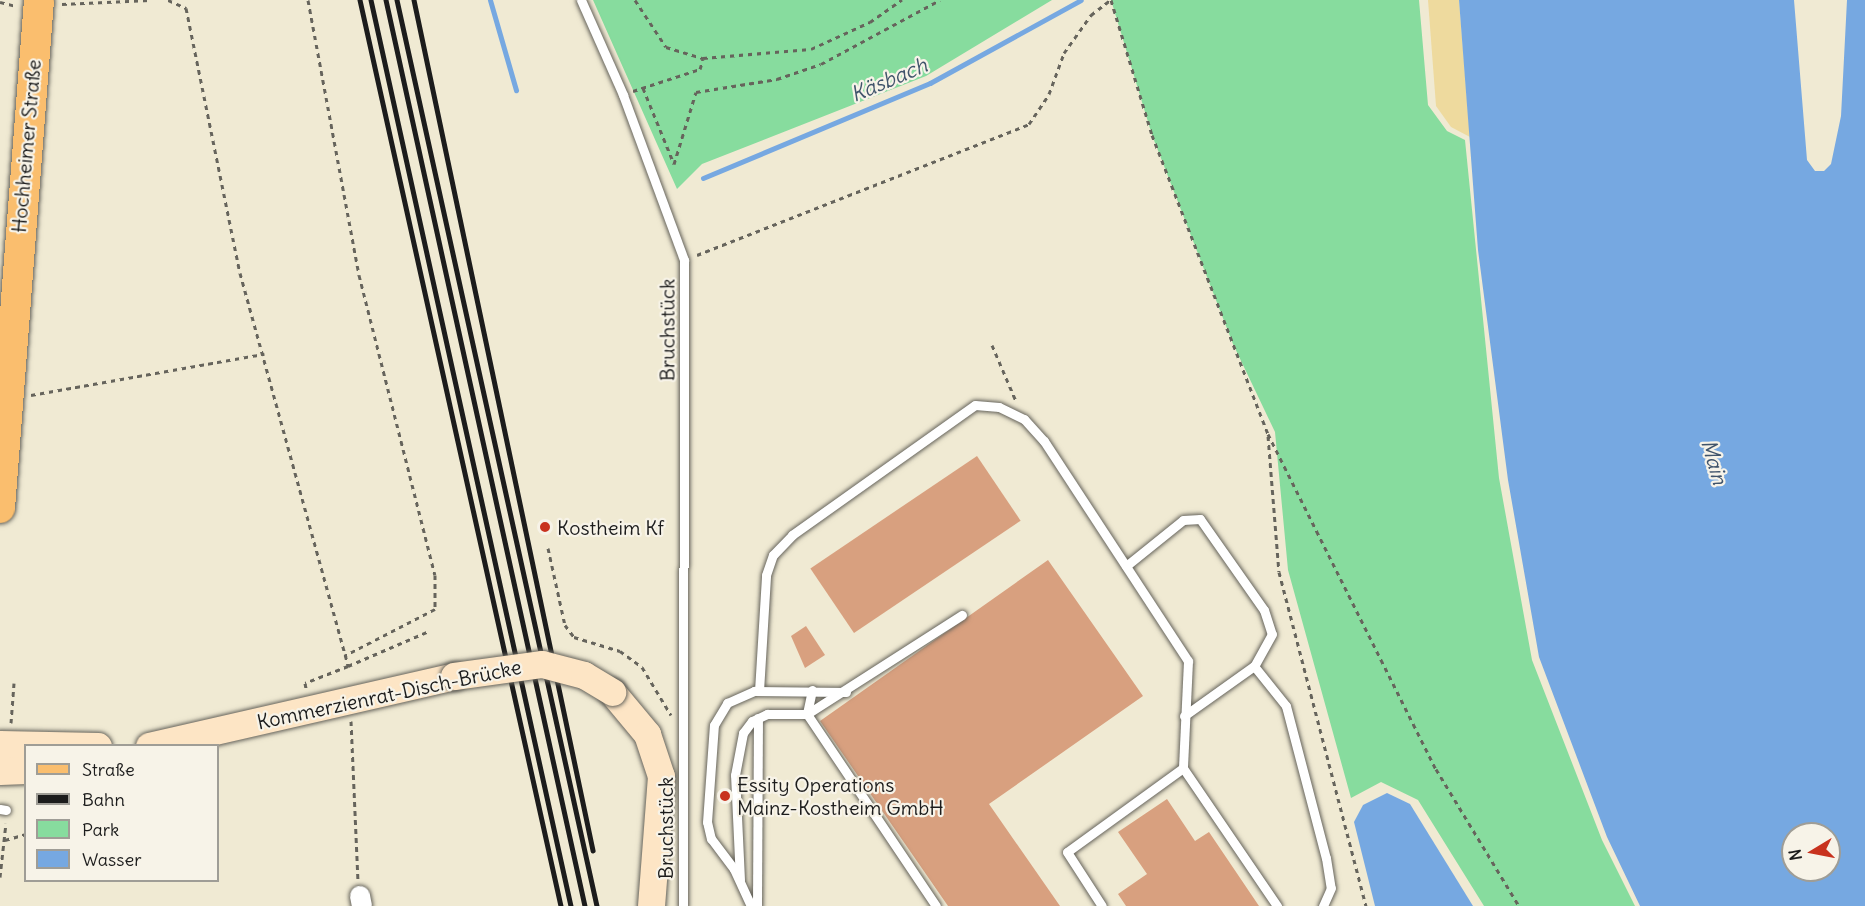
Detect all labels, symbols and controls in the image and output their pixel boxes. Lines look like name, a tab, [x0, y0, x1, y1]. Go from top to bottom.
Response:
water label: Käsbach	[847, 53, 931, 107]
street label: Hochheimer Straße	[6, 58, 46, 234]
street label: Bruchstück	[655, 279, 679, 381]
water label: Main	[1696, 437, 1732, 487]
place label: Kostheim Kf	[557, 515, 664, 539]
marker: Kostheim Kf	[538, 520, 552, 534]
street label: Kommerzienrat-Disch-Brücke	[255, 654, 523, 734]
legend	[24, 744, 219, 882]
text: Straße	[82, 758, 135, 781]
place label: Essity Operations Mainz-Kostheim GmbH	[737, 772, 944, 819]
street label: Bruchstück	[653, 777, 677, 879]
text: Bahn	[82, 788, 125, 811]
marker: Essity Operations Mainz-Kostheim GmbH	[718, 789, 732, 803]
text: Park	[82, 818, 119, 841]
north arrow	[1781, 822, 1841, 882]
text: Wasser	[82, 848, 141, 871]
text: N	[1784, 848, 1806, 862]

